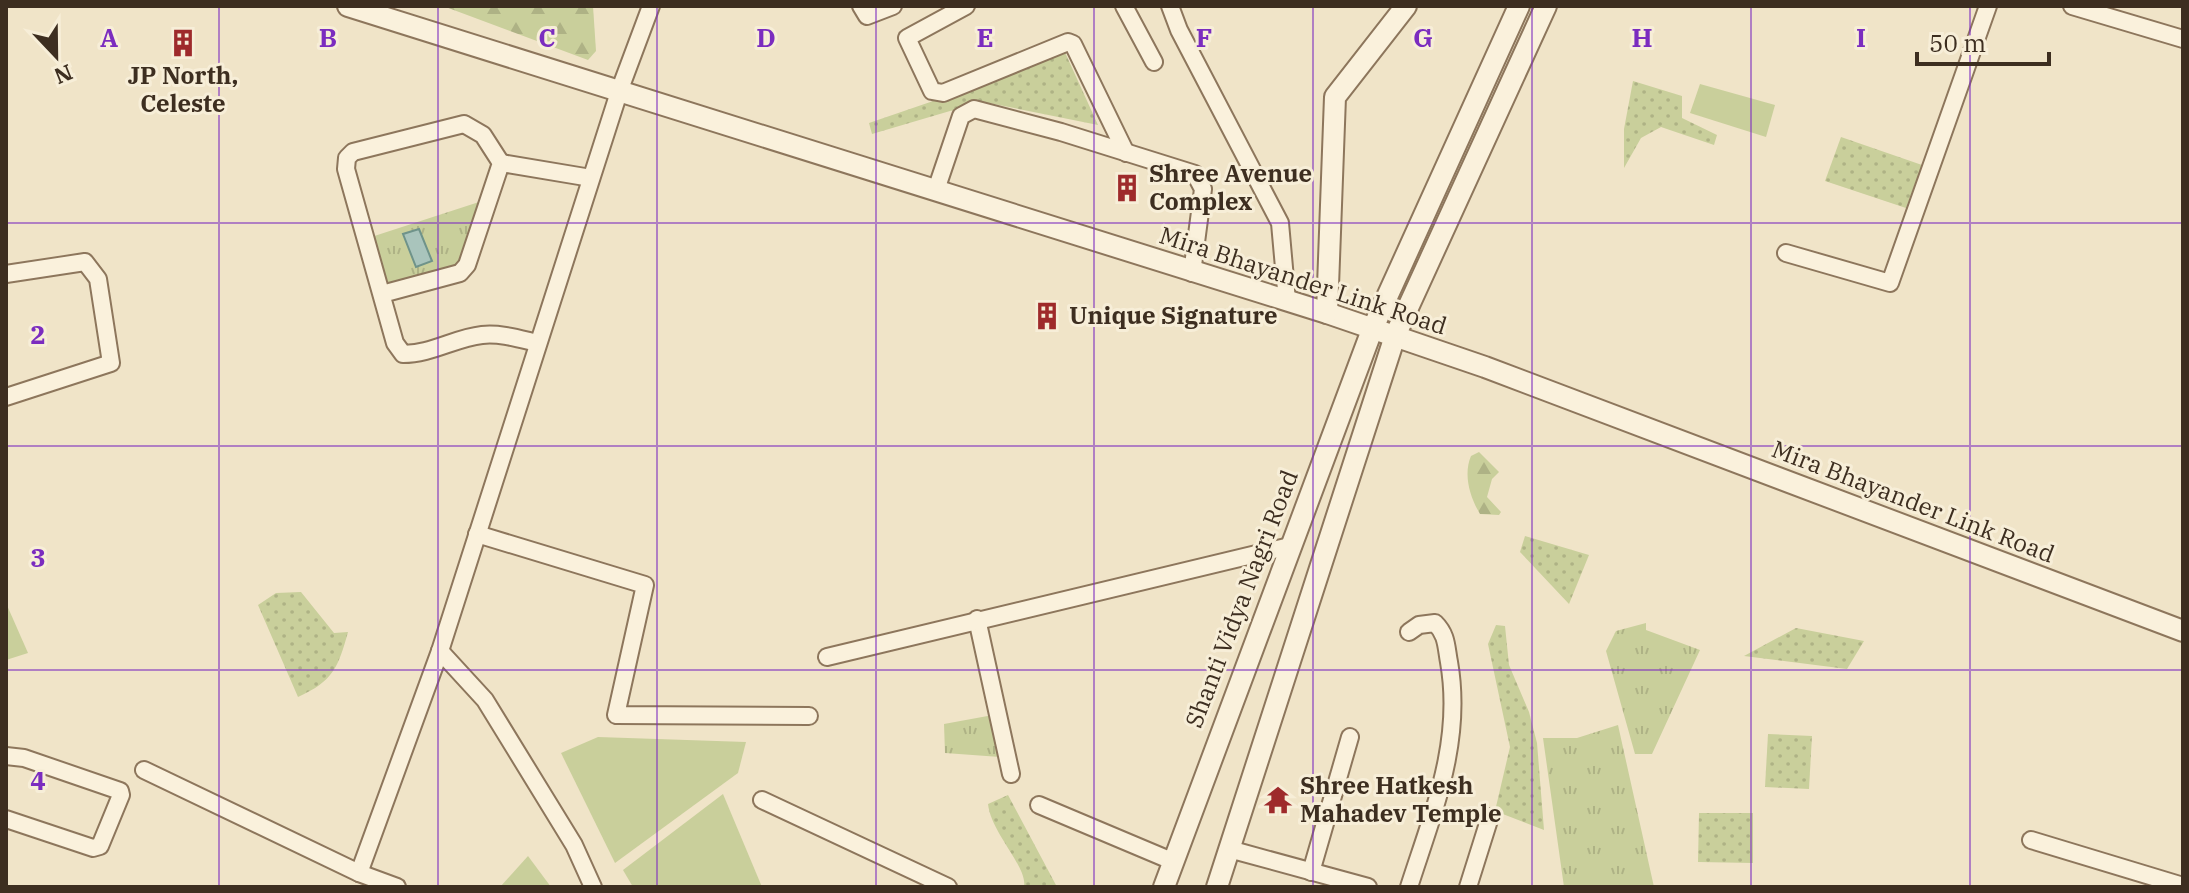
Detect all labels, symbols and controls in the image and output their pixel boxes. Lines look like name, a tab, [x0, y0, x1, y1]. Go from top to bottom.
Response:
north arrow	[16, 16, 96, 96]
scale bar	[1917, 16, 2049, 66]
text: A	[100, 20, 118, 54]
text: B	[319, 20, 337, 54]
text: C	[538, 20, 556, 54]
text: D	[756, 20, 776, 54]
text: E	[976, 20, 994, 54]
text: F	[1196, 20, 1212, 54]
text: G	[1413, 20, 1433, 54]
text: H	[1631, 20, 1653, 54]
text: I	[1856, 20, 1866, 54]
text: 50 m	[1929, 27, 1986, 59]
building icon: JP North, Celeste	[168, 28, 198, 58]
text: N	[50, 58, 77, 92]
place label: JP North, Celeste	[128, 59, 238, 119]
place label: Shree Avenue Complex	[1149, 157, 1312, 217]
building icon: Shree Avenue Complex	[1112, 173, 1142, 203]
street label: Mira Bhayander Link Road	[1156, 218, 1451, 342]
place label: Unique Signature	[1069, 299, 1278, 331]
building icon: Unique Signature	[1032, 301, 1062, 331]
text: 2	[30, 317, 46, 351]
street label: Mira Bhayander Link Road	[1767, 432, 2059, 570]
street label: Shanti Vidya Nagri Road	[1177, 465, 1305, 732]
text: 3	[30, 540, 46, 574]
text: 4	[30, 763, 46, 797]
place label: Shree Hatkesh Mahadev Temple	[1300, 769, 1502, 829]
temple icon: Shree Hatkesh Mahadev Temple	[1263, 785, 1293, 815]

